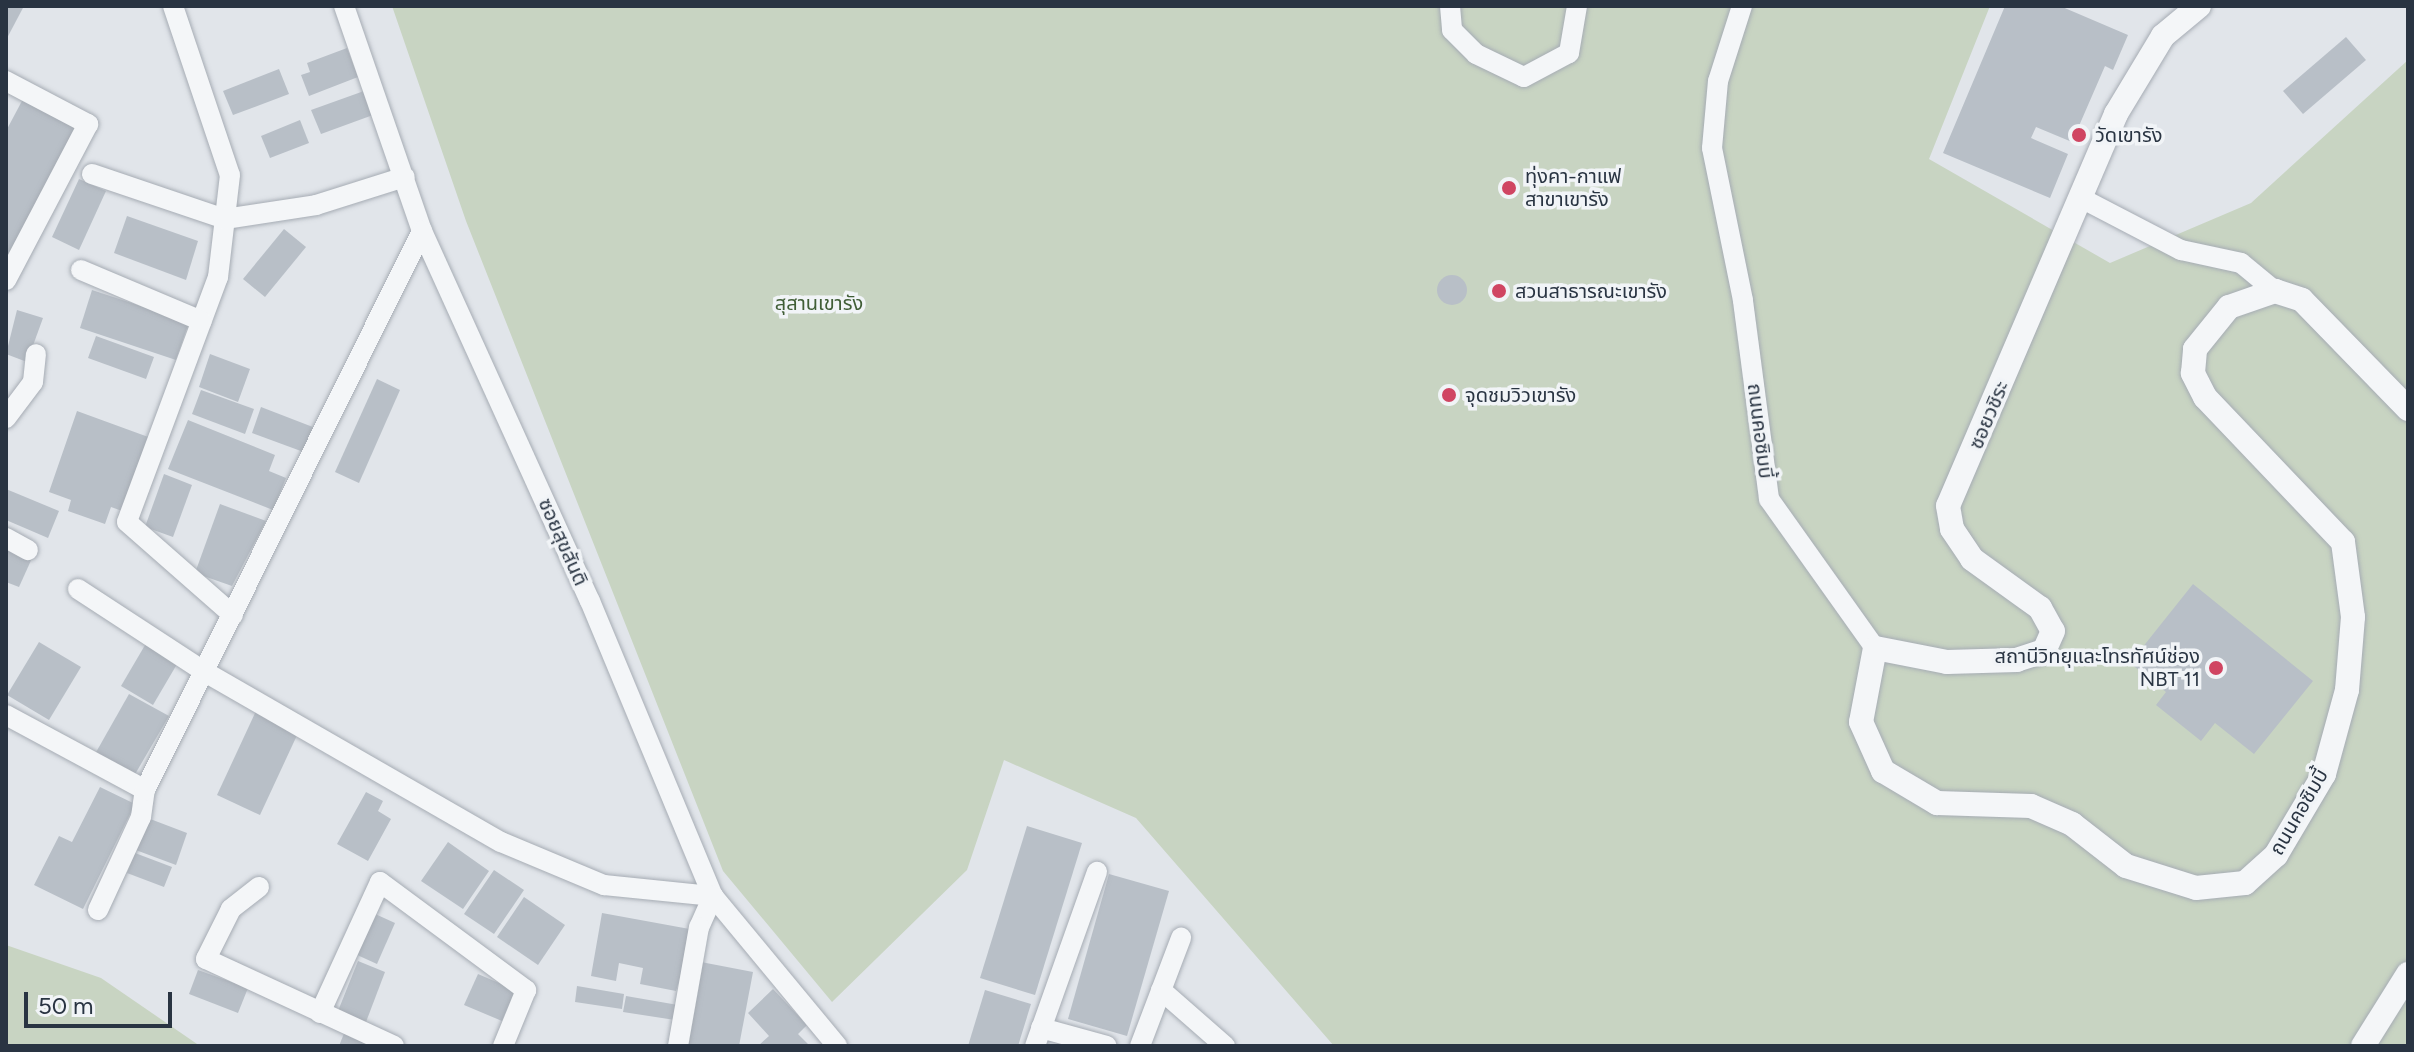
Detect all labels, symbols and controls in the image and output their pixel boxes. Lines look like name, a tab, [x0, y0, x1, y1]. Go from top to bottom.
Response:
place label: วัดเขารัง	[2095, 123, 2162, 147]
marker: วัดเขารัง	[2070, 126, 2088, 144]
place label: ทุ่งคา-กาแฟ สาขาเขารัง	[1525, 164, 1621, 211]
marker: ทุ่งคา-กาแฟ สาขาเขารัง	[1500, 179, 1518, 197]
place label: สวนสาธารณะเขารัง	[1515, 279, 1667, 303]
marker: สวนสาธารณะเขารัง	[1490, 282, 1508, 300]
park label: สุสานเขารัง	[775, 291, 863, 315]
street label: ซอยวชิระ	[1964, 377, 2014, 453]
street label: ถนนคอซิมบี้	[1742, 382, 1778, 480]
place label: จุดชมวิวเขารัง	[1465, 383, 1576, 407]
marker: จุดชมวิวเขารัง	[1440, 386, 1458, 404]
street label: ซอยสุขสันติ	[533, 495, 593, 589]
place label: สถานีวิทยุและโทรทัศน์ช่อง NBT 11	[1995, 644, 2200, 691]
marker: สถานีวิทยุและโทรทัศน์ช่อง NBT 11	[2207, 659, 2225, 677]
street label: ถนนคอซิมบี้	[2265, 765, 2333, 859]
scale bar	[28, 976, 176, 1026]
text: 50 m	[38, 991, 94, 1020]

